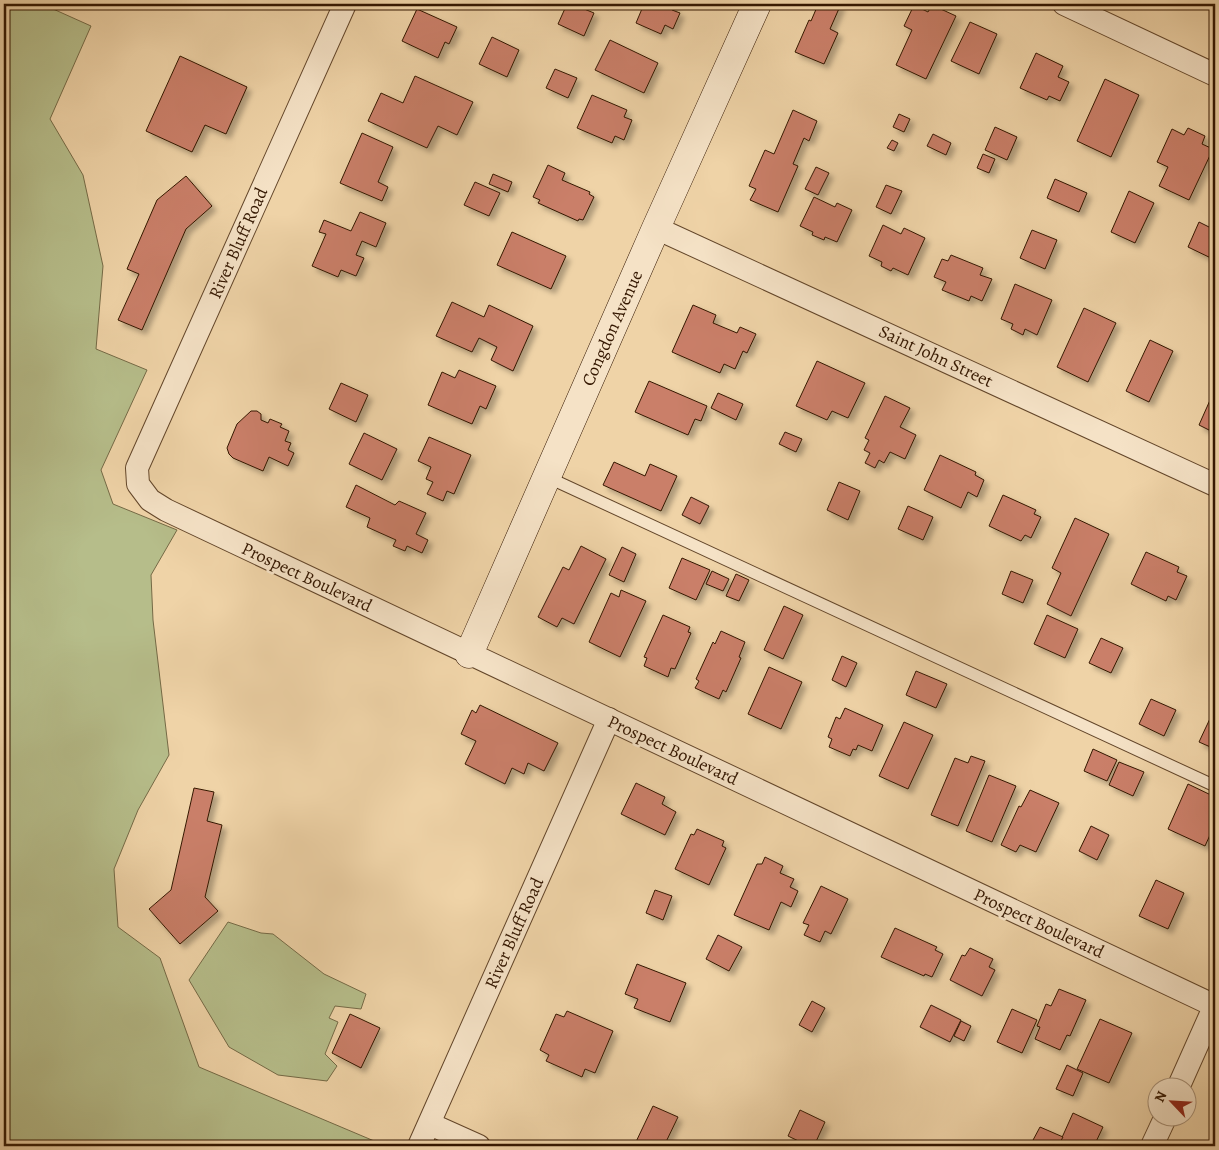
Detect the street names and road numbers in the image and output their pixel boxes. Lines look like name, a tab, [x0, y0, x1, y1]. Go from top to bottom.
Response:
street label: River Bluff Road	[203, 183, 273, 302]
street label: Congdon Avenue	[576, 266, 648, 390]
street label: Saint John Street	[875, 319, 997, 393]
street label: Prospect Boulevard	[238, 536, 377, 618]
street label: Prospect Boulevard	[604, 709, 743, 791]
street label: River Bluff Road	[479, 873, 549, 992]
street label: Prospect Boulevard	[970, 882, 1109, 964]

